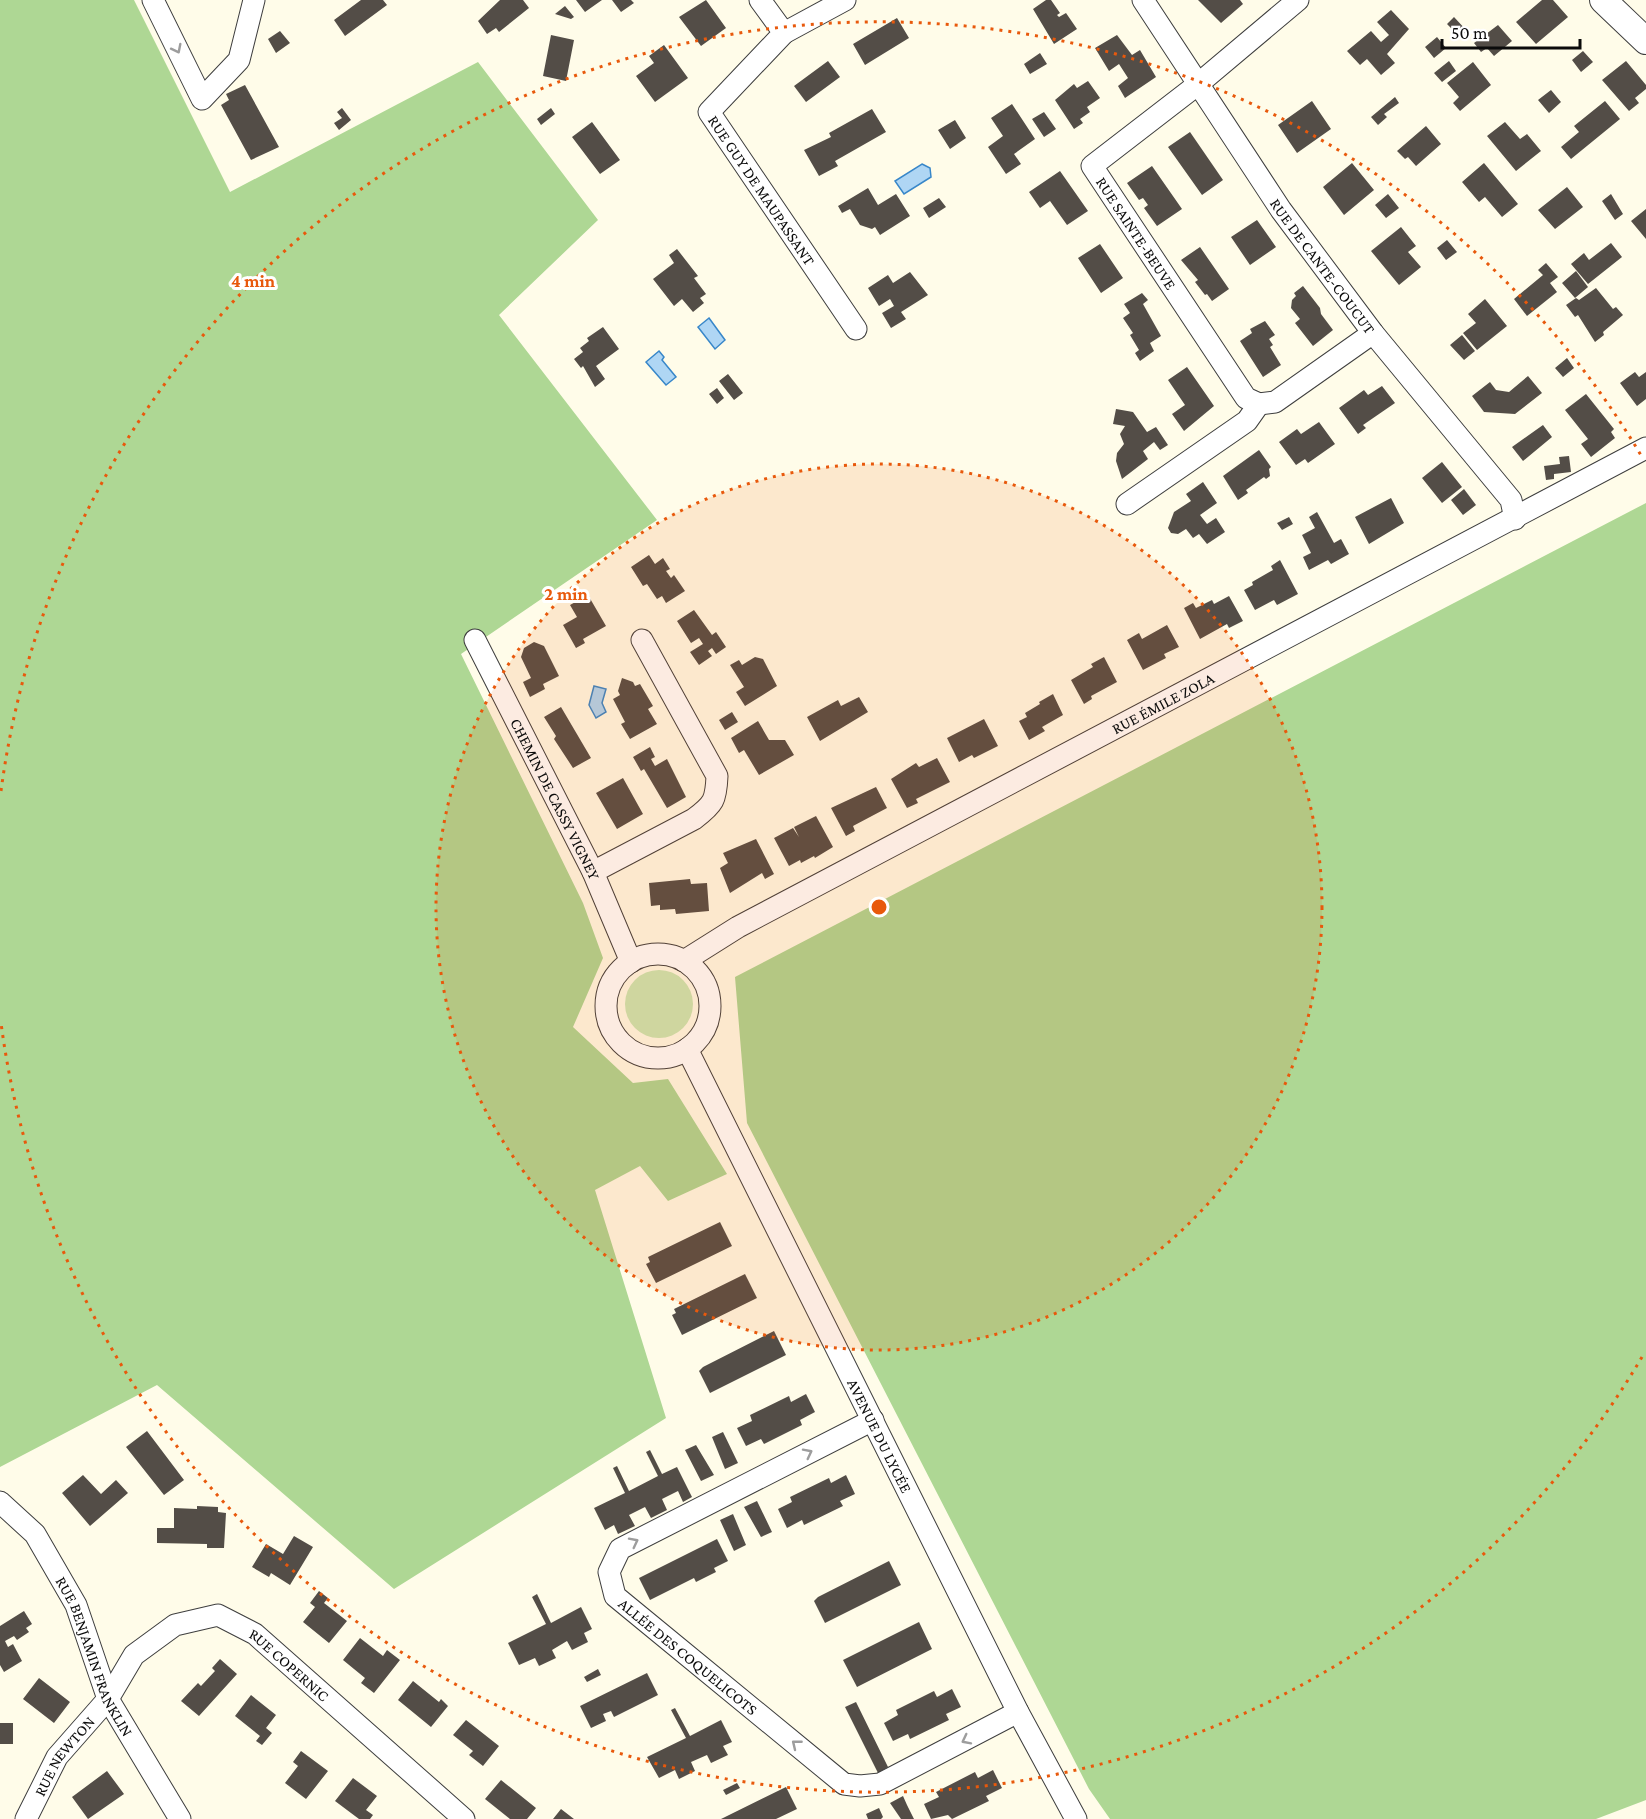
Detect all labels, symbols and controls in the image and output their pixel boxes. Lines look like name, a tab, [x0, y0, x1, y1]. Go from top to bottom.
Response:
scale bar	[1442, 12, 1580, 50]
text: 50 m	[1451, 23, 1488, 43]
one-way arrow	[170, 43, 182, 54]
street label: RUE GUY DE MAUPASSANT	[705, 112, 819, 268]
street label: RUE SAINTE-BEUVE	[1093, 174, 1180, 293]
street label: RUE DE CANTE-COUCUT	[1267, 195, 1379, 337]
text: 4 min	[231, 271, 276, 291]
text: 2 min	[544, 584, 588, 604]
street label: RUE ÉMILE ZOLA	[1109, 669, 1218, 737]
street label: CHEMIN DE CASSY VIGNEY	[508, 715, 604, 882]
centre of rings	[869, 897, 889, 917]
street label: AVENUE DU LYCÉE	[844, 1376, 916, 1496]
one-way arrow	[801, 1449, 812, 1460]
one-way arrow	[628, 1538, 639, 1549]
street label: RUE BENJAMIN FRANKLIN	[53, 1573, 137, 1739]
street label: ALLÉE DES COQUELICOTS	[616, 1594, 761, 1718]
street label: RUE COPERNIC	[247, 1624, 333, 1704]
street label: RUE NEWTON	[30, 1713, 98, 1799]
one-way arrow	[962, 1733, 972, 1744]
one-way arrow	[792, 1740, 803, 1751]

